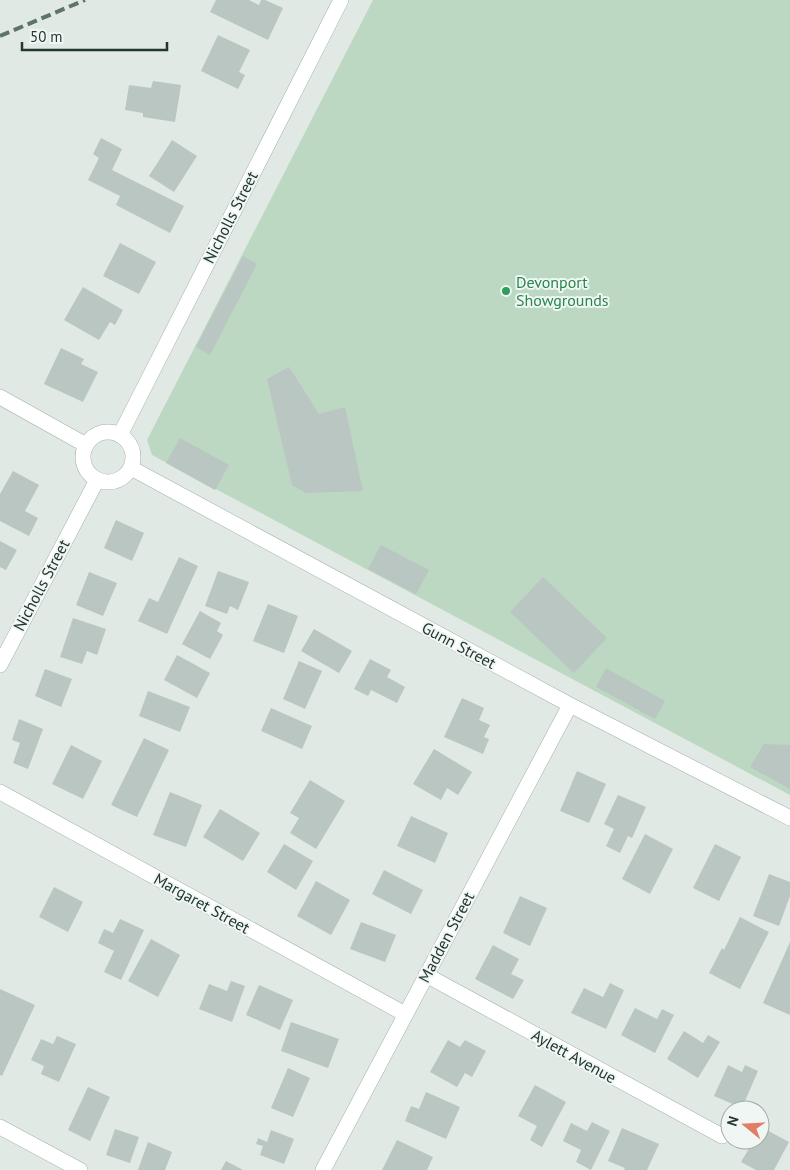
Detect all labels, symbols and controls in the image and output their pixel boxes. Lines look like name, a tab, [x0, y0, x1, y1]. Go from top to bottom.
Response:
scale bar	[22, 20, 168, 52]
text: 50 m	[30, 27, 63, 46]
street label: Nicholls Street	[198, 167, 262, 266]
place label: Devonport Showgrounds	[516, 272, 609, 310]
marker: Devonport Showgrounds	[500, 285, 512, 297]
street label: Nicholls Street	[9, 535, 74, 634]
street label: Gunn Street	[419, 617, 500, 673]
street label: Margaret Street	[150, 868, 254, 938]
street label: Madden Street	[414, 888, 479, 986]
street label: Aylett Avenue	[528, 1025, 620, 1087]
north arrow	[720, 1100, 770, 1150]
text: N	[723, 1114, 743, 1128]

